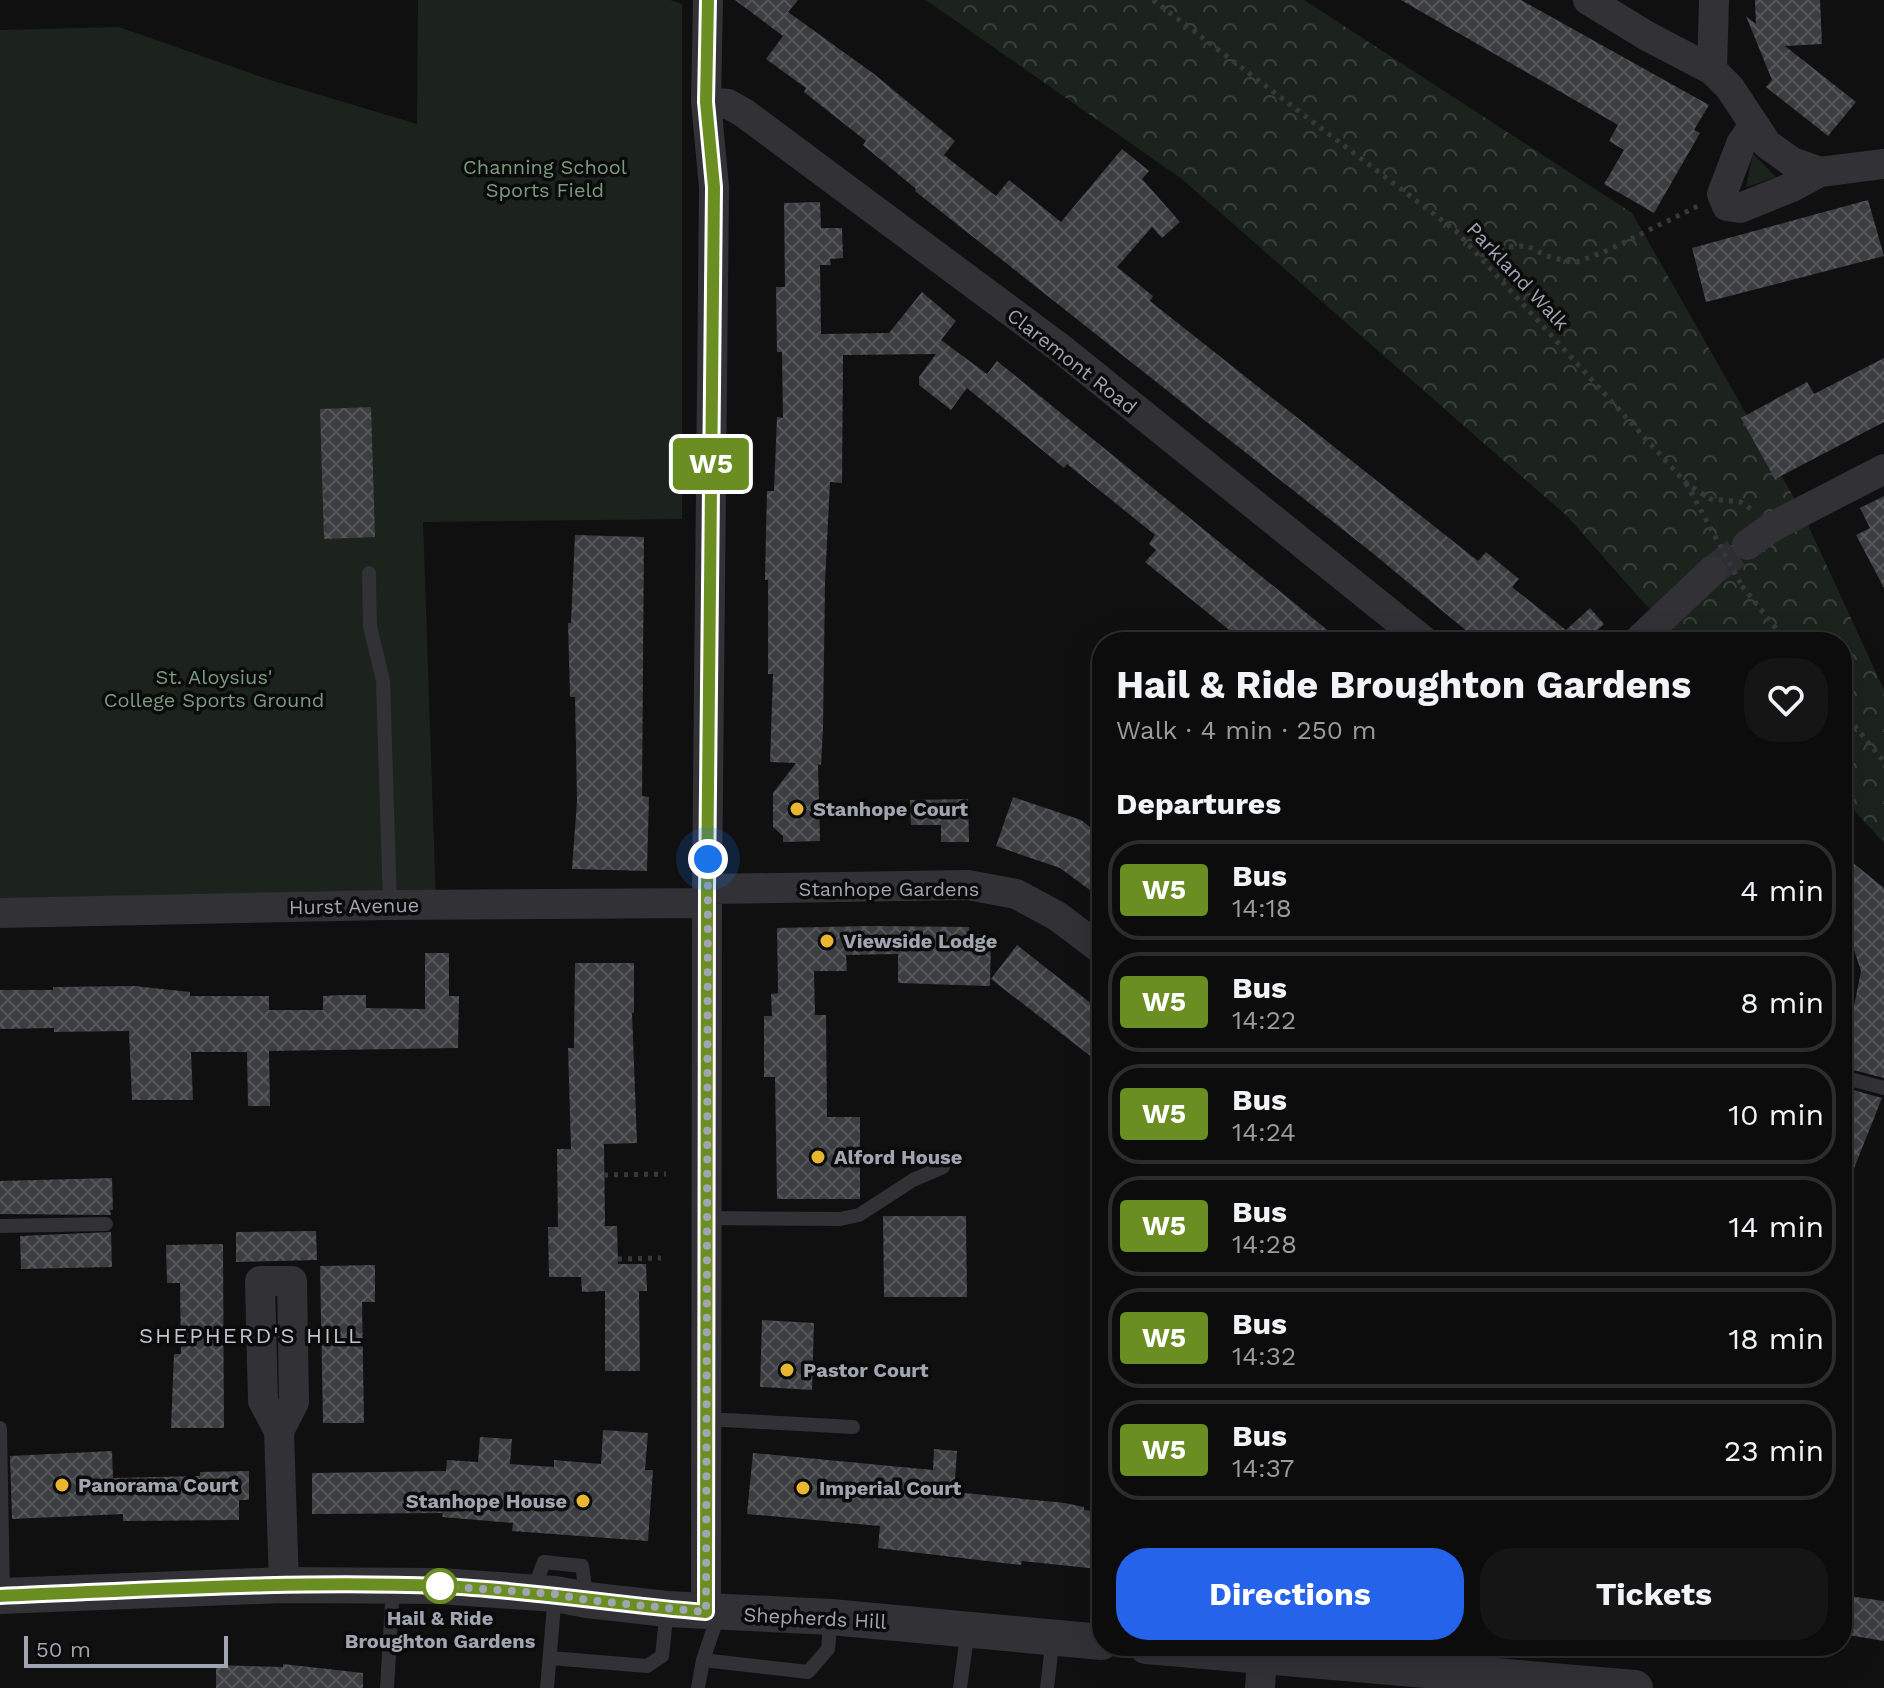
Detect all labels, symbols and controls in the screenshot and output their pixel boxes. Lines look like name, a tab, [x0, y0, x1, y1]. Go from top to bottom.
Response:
park label: Channing School Sports Field	[463, 155, 627, 202]
street label: Parkland Walk	[1462, 217, 1574, 335]
street label: Claremont Road	[1002, 303, 1142, 419]
line badge: W5	[675, 438, 747, 490]
text: W5	[689, 447, 733, 480]
button: heart	[1744, 658, 1828, 742]
text: Hail & Ride Broughton Gardens	[1116, 663, 1691, 707]
park label: St. Aloysius' College Sports Ground	[104, 665, 324, 712]
text: Walk · 4 min · 250 m	[1116, 715, 1377, 745]
text: Departures	[1116, 786, 1281, 821]
place label: Stanhope Court	[813, 797, 968, 821]
marker: Stanhope Court	[788, 800, 806, 818]
your location	[688, 839, 728, 879]
text: Bus	[1232, 858, 1287, 893]
text: W5	[1142, 873, 1186, 906]
text: 4 min	[1740, 873, 1824, 908]
street label: Stanhope Gardens	[799, 877, 979, 901]
street label: Hurst Avenue	[289, 893, 419, 919]
text: 14:18	[1232, 893, 1292, 923]
place label: Viewside Lodge	[843, 929, 997, 953]
marker: Viewside Lodge	[818, 932, 836, 950]
text: Bus	[1232, 970, 1287, 1005]
text: W5	[1142, 985, 1186, 1018]
text: 8 min	[1740, 985, 1824, 1020]
text: 14:22	[1232, 1005, 1296, 1035]
text: Bus	[1232, 1082, 1287, 1117]
text: W5	[1142, 1097, 1186, 1130]
text: 10 min	[1728, 1097, 1824, 1132]
text: 14:24	[1232, 1117, 1296, 1147]
place label: Alford House	[834, 1145, 962, 1169]
marker: Alford House	[809, 1148, 827, 1166]
text: Bus	[1232, 1194, 1287, 1229]
text: W5	[1142, 1209, 1186, 1242]
text: 14 min	[1729, 1209, 1824, 1244]
text: 14:28	[1232, 1229, 1297, 1259]
text: Bus	[1232, 1306, 1287, 1341]
text: W5	[1142, 1321, 1186, 1354]
text: 18 min	[1728, 1321, 1824, 1356]
district label: SHEPHERD'S HILL	[139, 1323, 363, 1348]
text: 14:32	[1232, 1341, 1296, 1371]
place label: Pastor Court	[803, 1358, 929, 1382]
marker: Pastor Court	[778, 1361, 796, 1379]
text: Bus	[1232, 1418, 1287, 1453]
text: W5	[1142, 1433, 1186, 1466]
text: 23 min	[1724, 1433, 1824, 1468]
text: 14:37	[1232, 1453, 1294, 1483]
place label: Panorama Court	[78, 1473, 239, 1497]
marker: Panorama Court	[53, 1476, 71, 1494]
place label: Imperial Court	[819, 1476, 962, 1500]
marker: Imperial Court	[794, 1479, 812, 1497]
place label: Stanhope House	[406, 1489, 567, 1513]
marker: Stanhope House	[574, 1492, 592, 1510]
button: Directions	[1116, 1548, 1464, 1640]
button: Tickets	[1480, 1548, 1828, 1640]
marker: Hail & Ride Broughton Gardens	[423, 1569, 457, 1603]
street label: Shepherds Hill	[743, 1602, 887, 1634]
place label: Hail & Ride Broughton Gardens	[345, 1606, 536, 1653]
scale bar	[24, 1632, 228, 1668]
text: 50 m	[36, 1637, 91, 1662]

